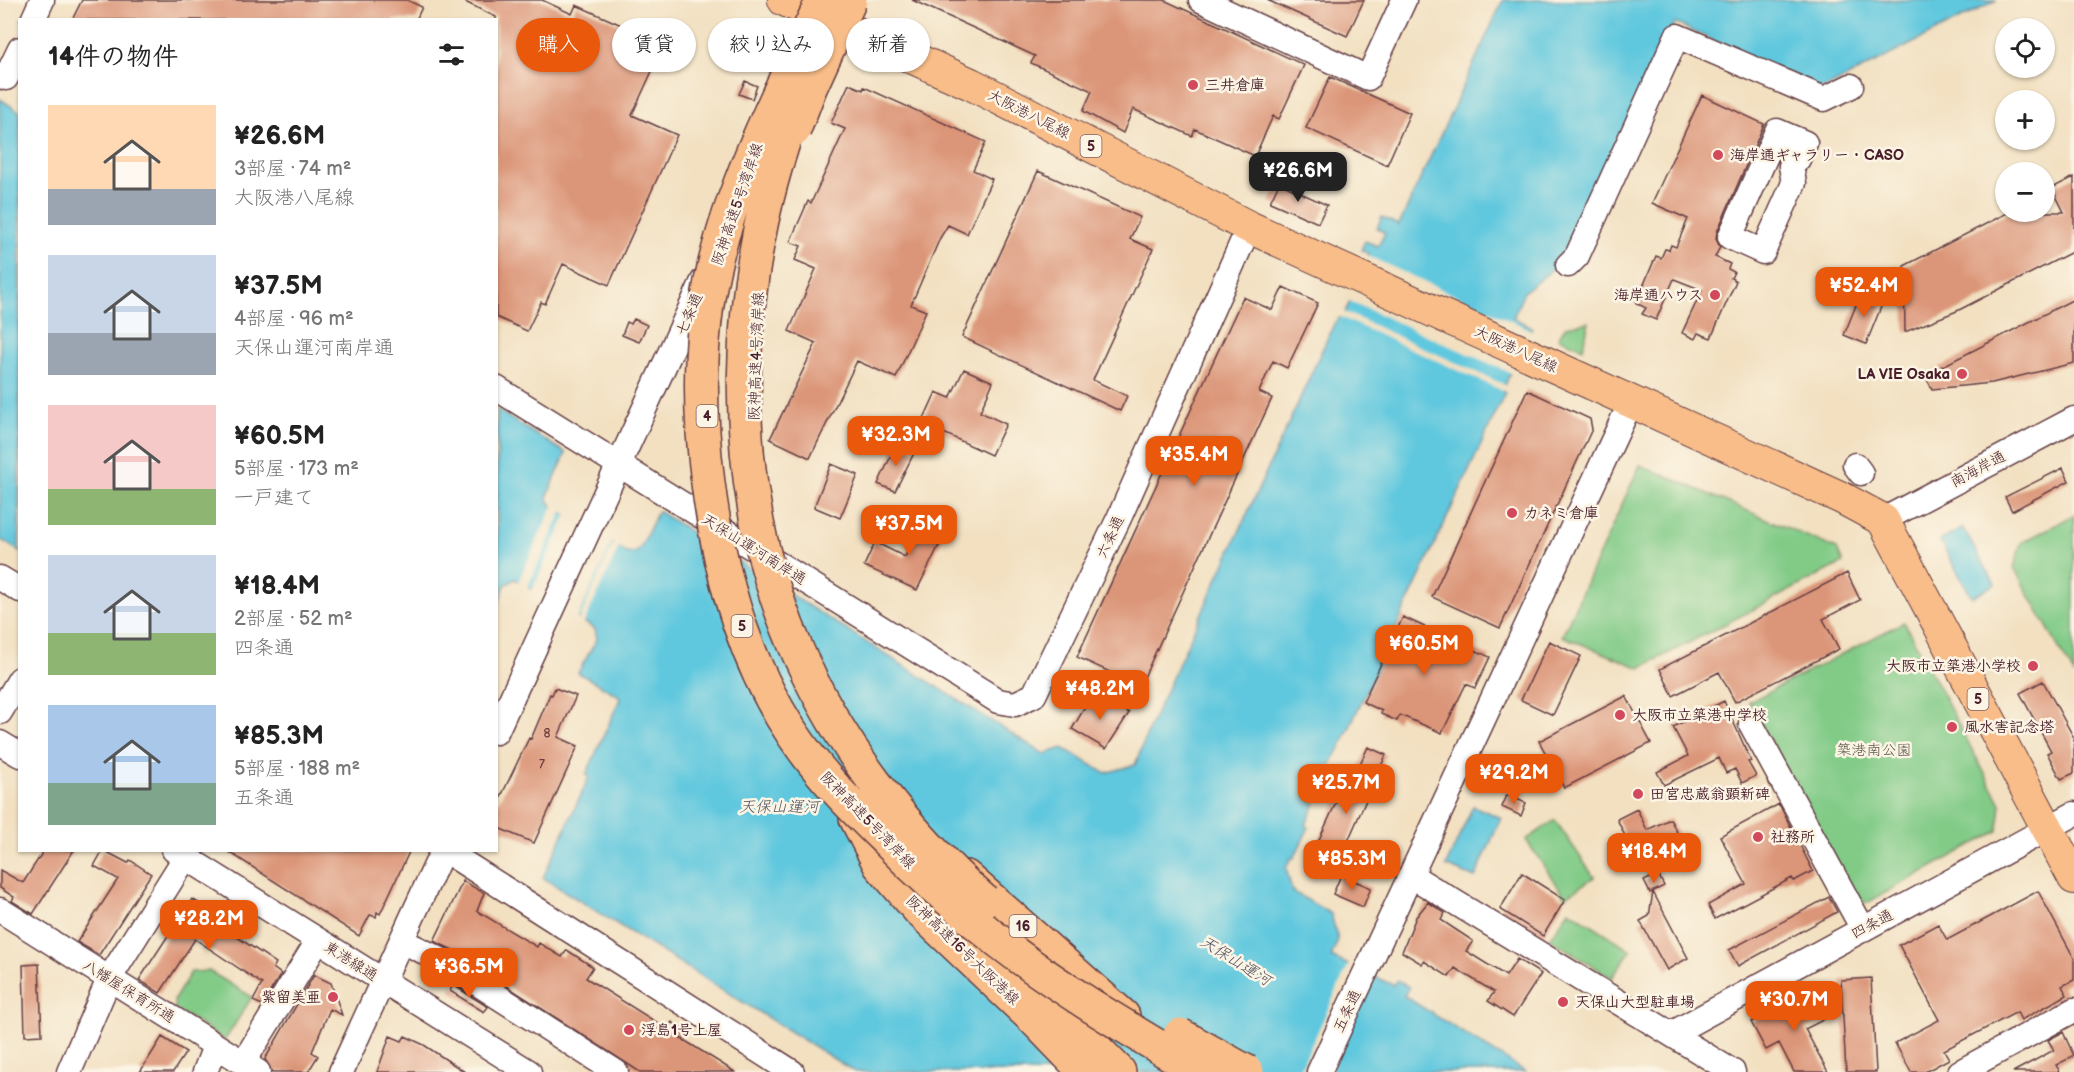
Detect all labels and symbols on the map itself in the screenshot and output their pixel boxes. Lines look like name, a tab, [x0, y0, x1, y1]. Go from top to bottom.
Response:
place label: 三井倉庫	[1205, 76, 1265, 95]
marker: 三井倉庫	[1186, 78, 1200, 92]
street label: 大阪港八尾線	[984, 86, 1073, 143]
road number: 5	[1080, 135, 1102, 157]
street label: 阪神高速5号湾岸線	[708, 140, 767, 268]
place label: 海岸通ギャラリー・CASO	[1730, 146, 1904, 165]
marker: 海岸通ギャラリー・CASO	[1711, 148, 1725, 162]
pin: ¥26.6M	[1249, 152, 1347, 203]
pin: ¥52.4M	[1815, 267, 1913, 318]
place label: 海岸通ハウス	[1614, 286, 1703, 305]
marker: 海岸通ハウス	[1708, 288, 1722, 302]
street label: 七条通	[672, 290, 707, 339]
street label: 阪神高速4号湾岸線	[745, 291, 768, 421]
street label: 大阪港八尾線	[1471, 322, 1561, 377]
place label: LA VIE Osaka	[1858, 365, 1950, 384]
marker: LA VIE Osaka	[1955, 367, 1969, 381]
road number: 4	[696, 405, 718, 427]
pin: ¥32.3M	[847, 416, 945, 467]
pin: ¥35.4M	[1145, 436, 1243, 487]
street label: 南海岸通	[1947, 447, 2009, 492]
place label: カネミ倉庫	[1524, 504, 1599, 523]
pin: ¥37.5M	[860, 505, 958, 556]
marker: カネミ倉庫	[1505, 506, 1519, 520]
street label: 天保山運河南岸通	[698, 510, 810, 589]
street label: 六条通	[1092, 513, 1129, 562]
road number: 5	[732, 615, 752, 637]
pin: ¥60.5M	[1375, 625, 1473, 676]
place label: 大阪市立築港小学校	[1886, 657, 2021, 676]
marker: 大阪市立築港小学校	[2026, 659, 2040, 673]
pin: ¥48.2M	[1051, 670, 1149, 721]
road number: 5	[1968, 688, 1988, 710]
place label: 大阪市立築港中学校	[1632, 706, 1767, 725]
marker: 大阪市立築港中学校	[1613, 708, 1627, 722]
place label: 風水害記念塔	[1964, 718, 2054, 737]
marker: 風水害記念塔	[1945, 720, 1959, 734]
house number: 8	[544, 726, 551, 741]
park label: 築港南公園	[1836, 741, 1912, 760]
pin: ¥29.2M	[1465, 754, 1563, 805]
house number: 7	[539, 757, 545, 772]
pin: ¥25.7M	[1297, 764, 1395, 815]
street label: 阪神高速5号湾岸線	[816, 767, 919, 873]
place label: 田宮忠蔵翁顕新碑	[1650, 785, 1770, 804]
marker: 田宮忠蔵翁顕新碑	[1631, 787, 1645, 801]
water label: 天保山運河	[739, 798, 821, 817]
place label: 社務所	[1770, 828, 1815, 847]
marker: 社務所	[1751, 830, 1765, 844]
pin: ¥18.4M	[1605, 833, 1703, 884]
pin: ¥85.3M	[1303, 840, 1401, 891]
street label: 阪神高速16号大阪港線	[902, 891, 1023, 1009]
pin: ¥28.2M	[160, 900, 258, 951]
street label: 四条通	[1848, 905, 1897, 943]
road number: 16	[1010, 915, 1036, 937]
water label: 天保山運河	[1196, 932, 1276, 992]
street label: 東港線通	[320, 937, 381, 985]
pin: ¥36.5M	[420, 948, 518, 999]
street label: 八幡屋保育所通	[79, 956, 178, 1027]
pin: ¥30.7M	[1745, 981, 1843, 1032]
street label: 五条通	[1329, 987, 1366, 1036]
place label: 紫留美亜	[261, 988, 321, 1007]
marker: 紫留美亜	[326, 990, 340, 1004]
place label: 天保山大型駐車場	[1575, 993, 1695, 1012]
marker: 天保山大型駐車場	[1556, 995, 1570, 1009]
place label: 浮島1号上屋	[641, 1021, 722, 1040]
marker: 浮島1号上屋	[622, 1023, 636, 1037]

